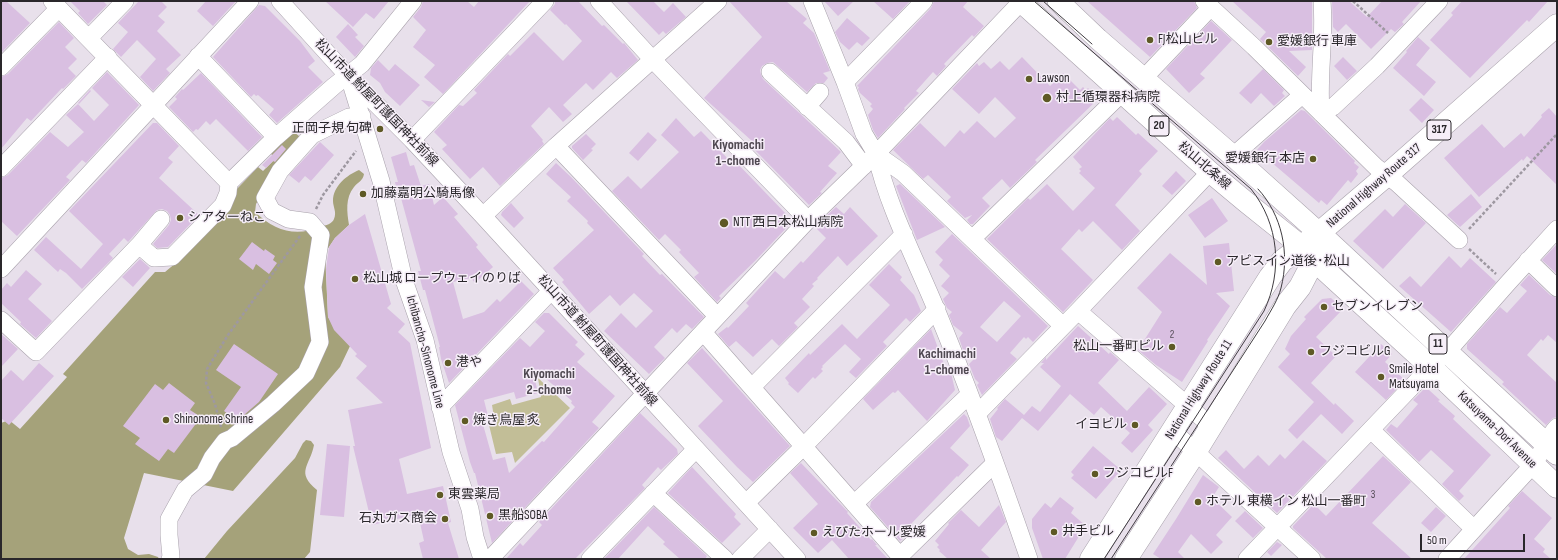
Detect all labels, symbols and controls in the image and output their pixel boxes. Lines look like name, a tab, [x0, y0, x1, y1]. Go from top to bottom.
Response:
place label: FJ松山ビル	[1158, 32, 1218, 48]
place label: 愛媛銀行 車庫	[1277, 34, 1357, 50]
marker: FJ松山ビル	[1145, 35, 1155, 45]
street label: 松山市道 鮒屋町護国神社前線	[311, 36, 441, 170]
marker: 愛媛銀行 車庫	[1264, 37, 1274, 47]
place label: Lawson	[1037, 71, 1070, 87]
marker: Lawson	[1024, 74, 1034, 84]
place label: 村上循環器科病院	[1056, 90, 1160, 106]
marker: 村上循環器科病院	[1041, 92, 1053, 104]
road number: 20	[1149, 116, 1169, 136]
road number: 317	[1427, 120, 1451, 140]
place label: 正岡子規 句碑	[292, 121, 372, 137]
marker: 正岡子規 句碑	[375, 124, 385, 134]
district label: Kiyomachi 1-chome	[712, 137, 764, 170]
street label: 松山北条線	[1174, 139, 1234, 193]
street label: National Highway Route 317	[1323, 141, 1425, 231]
place label: 愛媛銀行 本店	[1225, 151, 1305, 167]
marker: 愛媛銀行 本店	[1308, 154, 1318, 164]
place label: 加藤嘉明公騎馬像	[371, 186, 475, 202]
marker: 加藤嘉明公騎馬像	[358, 189, 368, 199]
place label: シアターねこ	[188, 210, 266, 226]
marker: シアターねこ	[175, 213, 185, 223]
place label: NTT 西日本松山病院	[733, 215, 843, 231]
marker: NTT 西日本松山病院	[718, 217, 730, 229]
place label: アビスイン道後･松山	[1226, 254, 1349, 270]
marker: アビスイン道後･松山	[1213, 257, 1223, 267]
place label: 松山城 ロープウェイのりば	[363, 271, 521, 287]
street label: 松山市道 鮒屋町護国神社前線	[534, 272, 660, 410]
marker: 松山城 ロープウェイのりば	[350, 274, 360, 284]
street label: Ichibancho-Sinonome Line	[402, 294, 448, 410]
place label: セブンイレブン	[1332, 299, 1423, 315]
marker: セブンイレブン	[1319, 302, 1329, 312]
house number: 2	[1170, 328, 1174, 342]
road number: 11	[1429, 334, 1447, 354]
street label: National Highway Route 11	[1162, 337, 1236, 443]
place label: 松山一番町ビル	[1073, 339, 1164, 355]
marker: 松山一番町ビル	[1167, 342, 1177, 352]
place label: フジコビルG	[1319, 344, 1391, 360]
district label: Kachimachi 1-chome	[918, 346, 976, 378]
marker: フジコビルG	[1306, 347, 1316, 357]
place label: 港や	[456, 355, 482, 371]
marker: 港や	[443, 358, 453, 368]
place label: Smile Hotel Matsuyama	[1389, 362, 1439, 393]
district label: Kiyomachi 2-chome	[523, 366, 575, 398]
marker: Smile Hotel Matsuyama	[1376, 372, 1386, 382]
street label: Katsuyama-Dori Avenue	[1454, 388, 1540, 472]
place label: Shinonome Shrine	[174, 412, 253, 428]
place label: 焼き鳥屋 炙	[473, 413, 540, 429]
marker: Shinonome Shrine	[161, 415, 171, 425]
marker: 焼き鳥屋 炙	[460, 416, 470, 426]
place label: イヨビル	[1075, 417, 1127, 433]
marker: イヨビル	[1130, 420, 1140, 430]
place label: フジコビルF	[1103, 466, 1173, 482]
marker: フジコビルF	[1090, 469, 1100, 479]
place label: 東雲薬局	[448, 487, 500, 503]
house number: 3	[1371, 488, 1375, 502]
marker: 東雲薬局	[435, 490, 445, 500]
place label: ホテル 東横イン 松山一番町	[1206, 494, 1366, 510]
marker: ホテル 東横イン 松山一番町	[1193, 497, 1203, 507]
place label: 黒船SOBA	[498, 508, 547, 524]
place label: 石丸ガス商会	[359, 511, 437, 527]
marker: 黒船SOBA	[485, 511, 495, 521]
marker: 石丸ガス商会	[440, 514, 450, 524]
place label: 井手ビル	[1062, 524, 1114, 540]
place label: えぴたホール愛媛	[822, 525, 926, 541]
scale bar	[1422, 526, 1527, 552]
marker: 井手ビル	[1049, 527, 1059, 537]
marker: えぴたホール愛媛	[809, 528, 819, 538]
text: 50 m	[1427, 533, 1447, 548]

